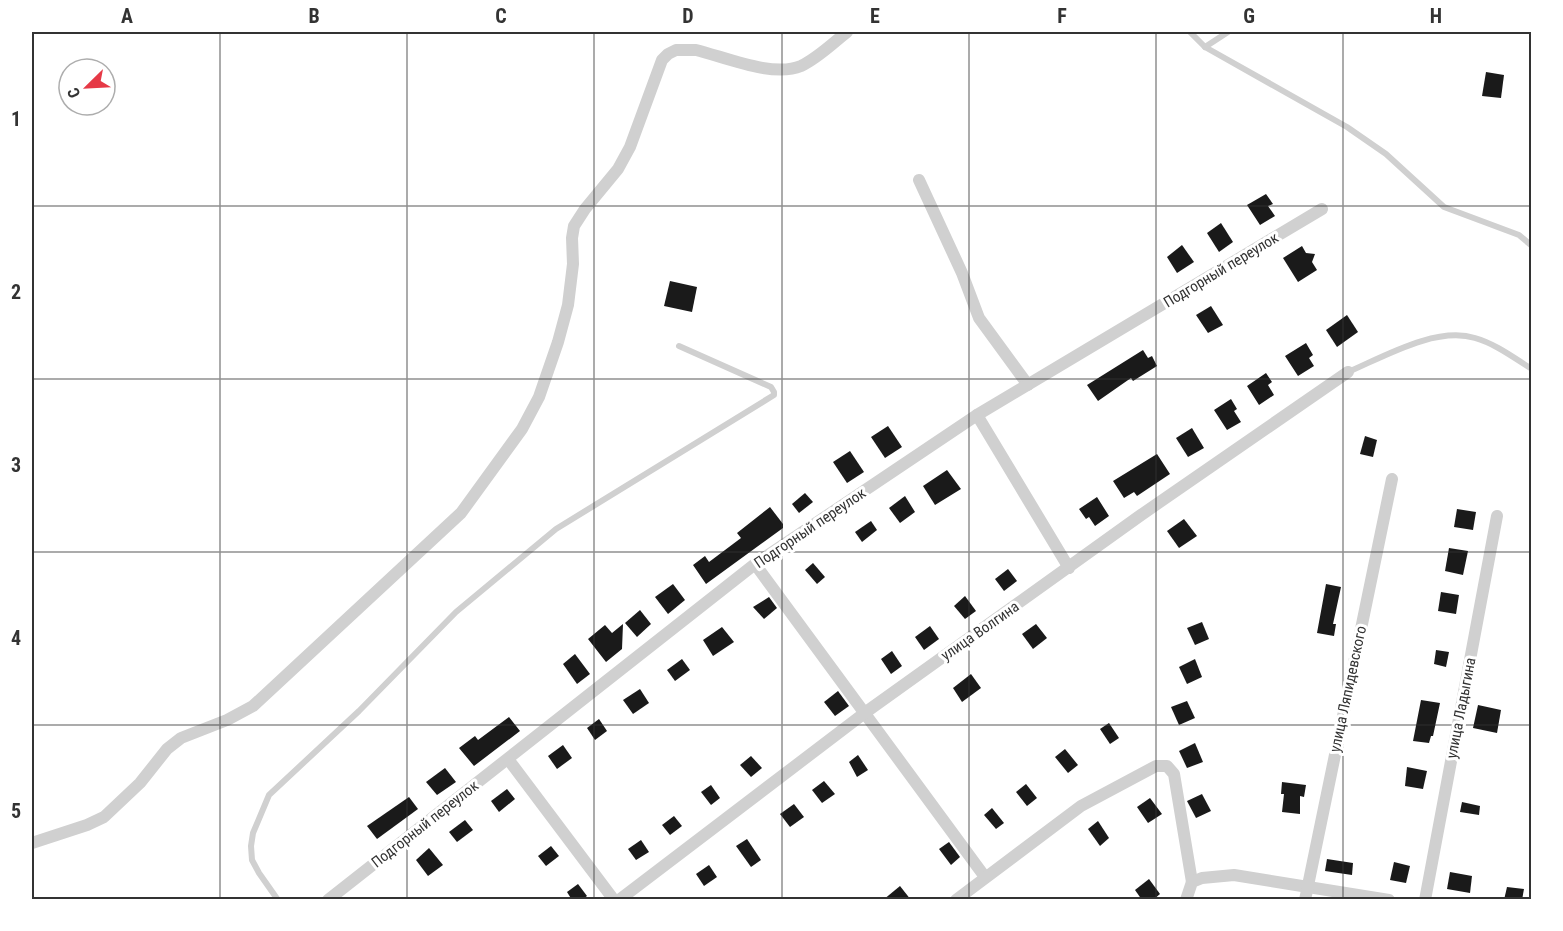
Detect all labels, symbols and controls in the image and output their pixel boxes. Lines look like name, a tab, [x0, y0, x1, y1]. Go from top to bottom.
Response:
text: A	[121, 4, 133, 28]
text: B	[308, 4, 320, 28]
text: C	[495, 4, 507, 28]
text: D	[682, 4, 694, 28]
text: E	[870, 4, 880, 28]
text: F	[1057, 4, 1067, 28]
text: G	[1243, 4, 1255, 28]
text: H	[1430, 4, 1442, 28]
north arrow	[57, 57, 117, 117]
text: С	[63, 85, 84, 101]
text: 1	[11, 107, 21, 131]
street label: Подгорный переулок	[1160, 229, 1282, 311]
text: 2	[11, 280, 21, 304]
text: 3	[11, 453, 21, 477]
street label: Подгорный переулок	[751, 484, 869, 572]
street label: улица Волгина	[938, 598, 1022, 664]
street label: улица Ляпидевского	[1326, 624, 1370, 754]
text: 4	[11, 626, 21, 650]
street label: улица Ладыгина	[1442, 656, 1480, 760]
street label: Подгорный переулок	[368, 777, 482, 871]
text: 5	[11, 799, 21, 823]

